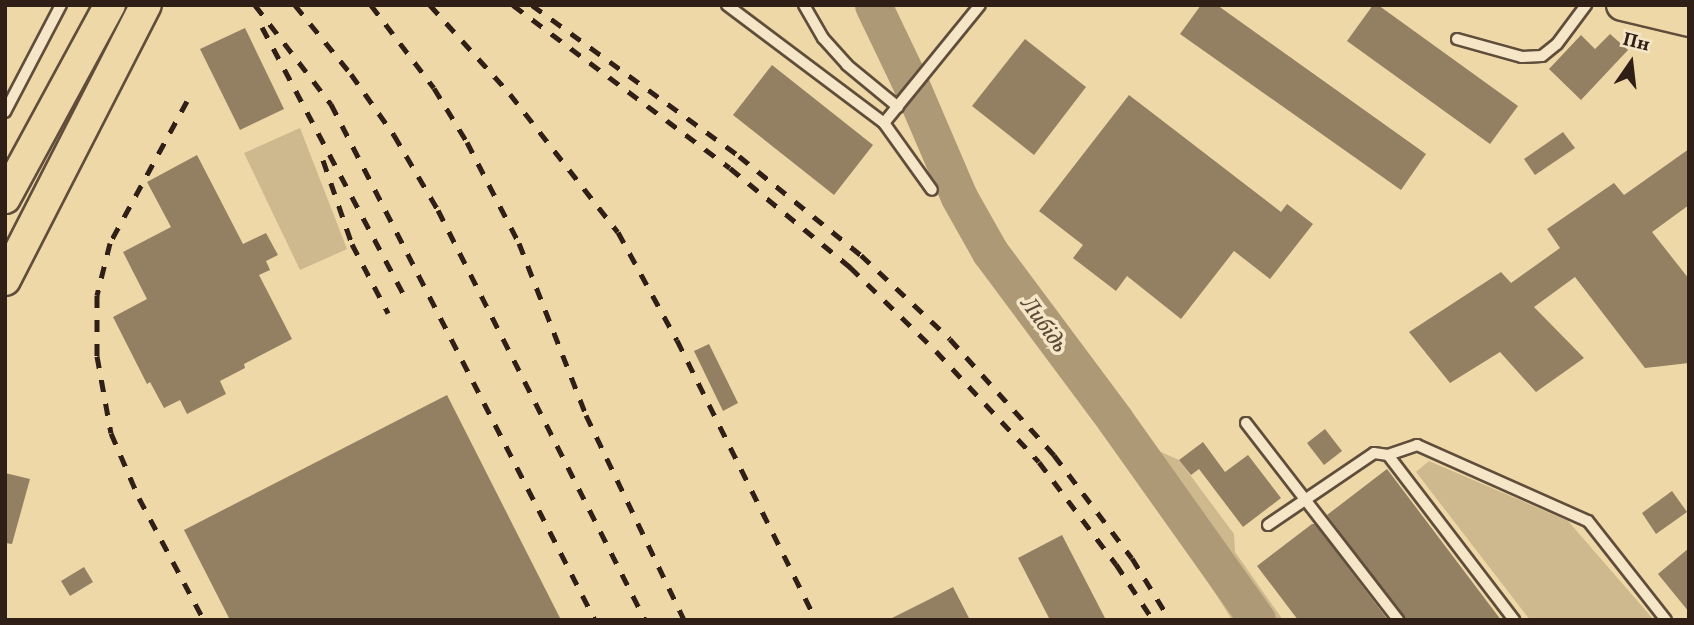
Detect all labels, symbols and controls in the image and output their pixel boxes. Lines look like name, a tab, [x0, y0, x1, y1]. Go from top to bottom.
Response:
text: Пн	[1620, 27, 1652, 58]
north arrow	[1596, 28, 1666, 98]
water label: Либідь	[1013, 292, 1073, 358]

